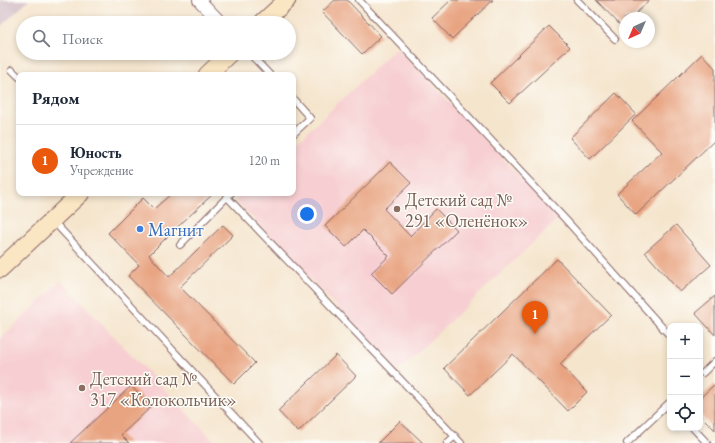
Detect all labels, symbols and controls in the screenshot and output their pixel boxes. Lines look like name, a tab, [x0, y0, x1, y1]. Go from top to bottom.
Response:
north arrow	[619, 12, 655, 48]
search box	[16, 16, 296, 60]
icon: search	[30, 27, 52, 49]
text: Поиск	[62, 29, 103, 48]
text: Рядом	[32, 87, 80, 109]
text: Юность	[70, 143, 122, 162]
text: 1	[42, 152, 48, 169]
text: 120 m	[249, 152, 280, 169]
text: Учреждение	[70, 162, 134, 179]
place label: Детский сад № 291 «Оленёнок»	[405, 188, 528, 232]
your location	[297, 204, 317, 224]
marker: Детский сад № 291 «Оленёнок»	[392, 204, 402, 214]
place label: Магнит	[148, 218, 204, 241]
marker: Магнит	[135, 224, 145, 234]
pin: 1	[522, 301, 548, 334]
map controls	[667, 323, 703, 431]
button: +	[667, 323, 703, 359]
button: −	[667, 359, 703, 395]
place label: Детский сад № 317 «Колокольчик»	[90, 367, 237, 411]
marker: Детский сад № 317 «Колокольчик»	[77, 383, 87, 393]
button: locate	[667, 395, 703, 431]

